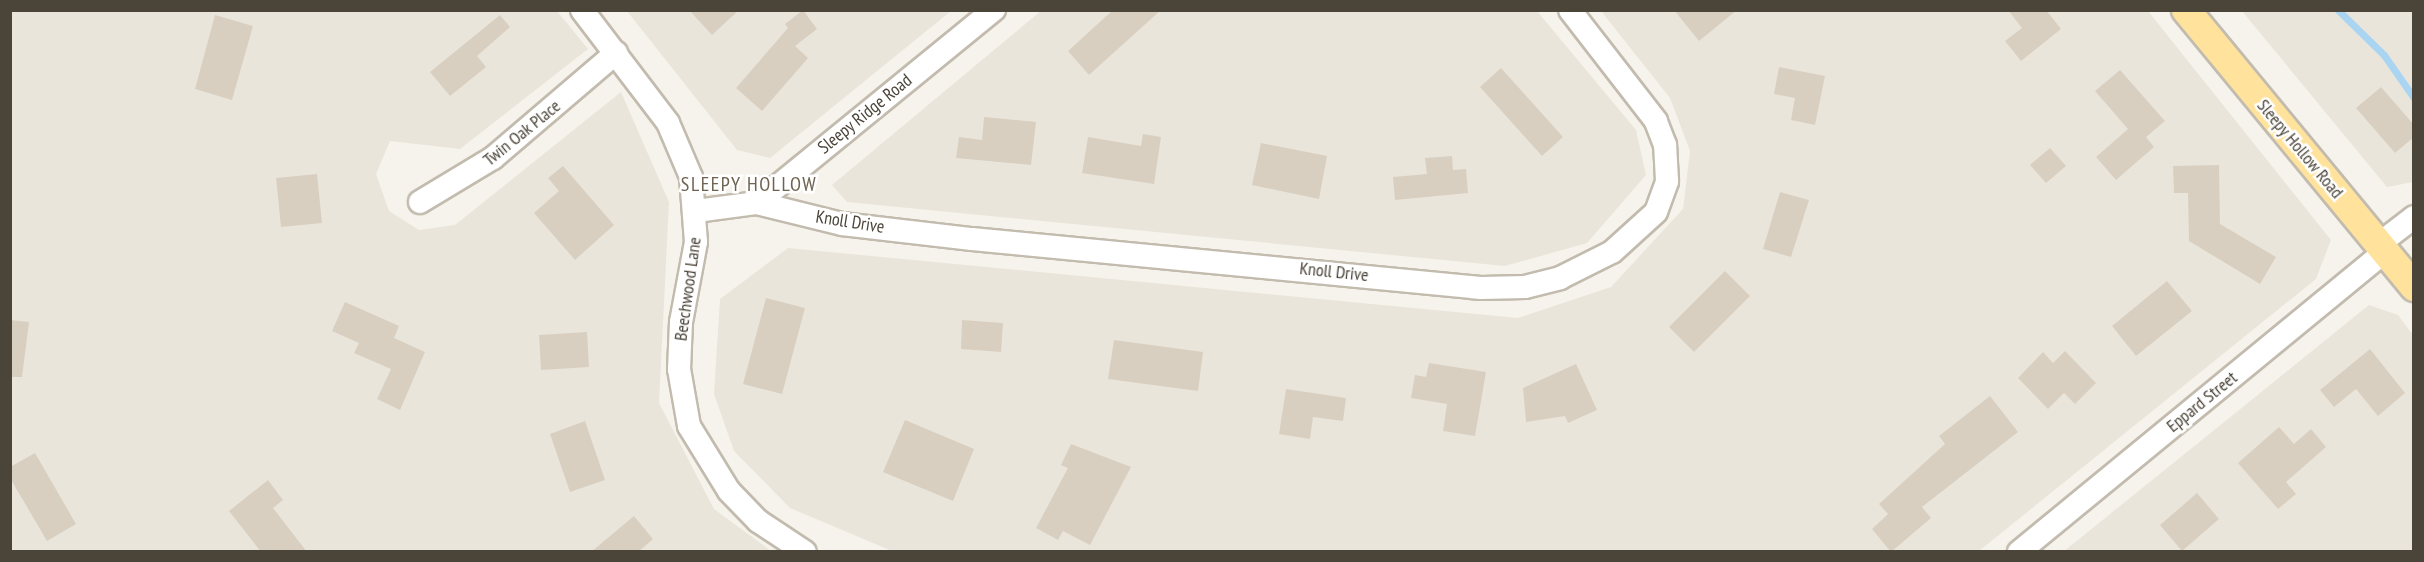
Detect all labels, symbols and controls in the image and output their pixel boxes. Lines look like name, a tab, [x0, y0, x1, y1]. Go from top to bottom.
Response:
street label: Sleepy Ridge Road	[814, 69, 916, 159]
street label: Twin Oak Place	[479, 95, 565, 171]
street label: Sleepy Hollow Road	[2252, 95, 2348, 203]
district label: SLEEPY HOLLOW	[681, 172, 817, 196]
street label: Knoll Drive	[814, 206, 886, 238]
street label: Beechwood Lane	[670, 236, 706, 342]
street label: Knoll Drive	[1299, 258, 1369, 286]
street label: Eppard Street	[2162, 367, 2242, 437]

